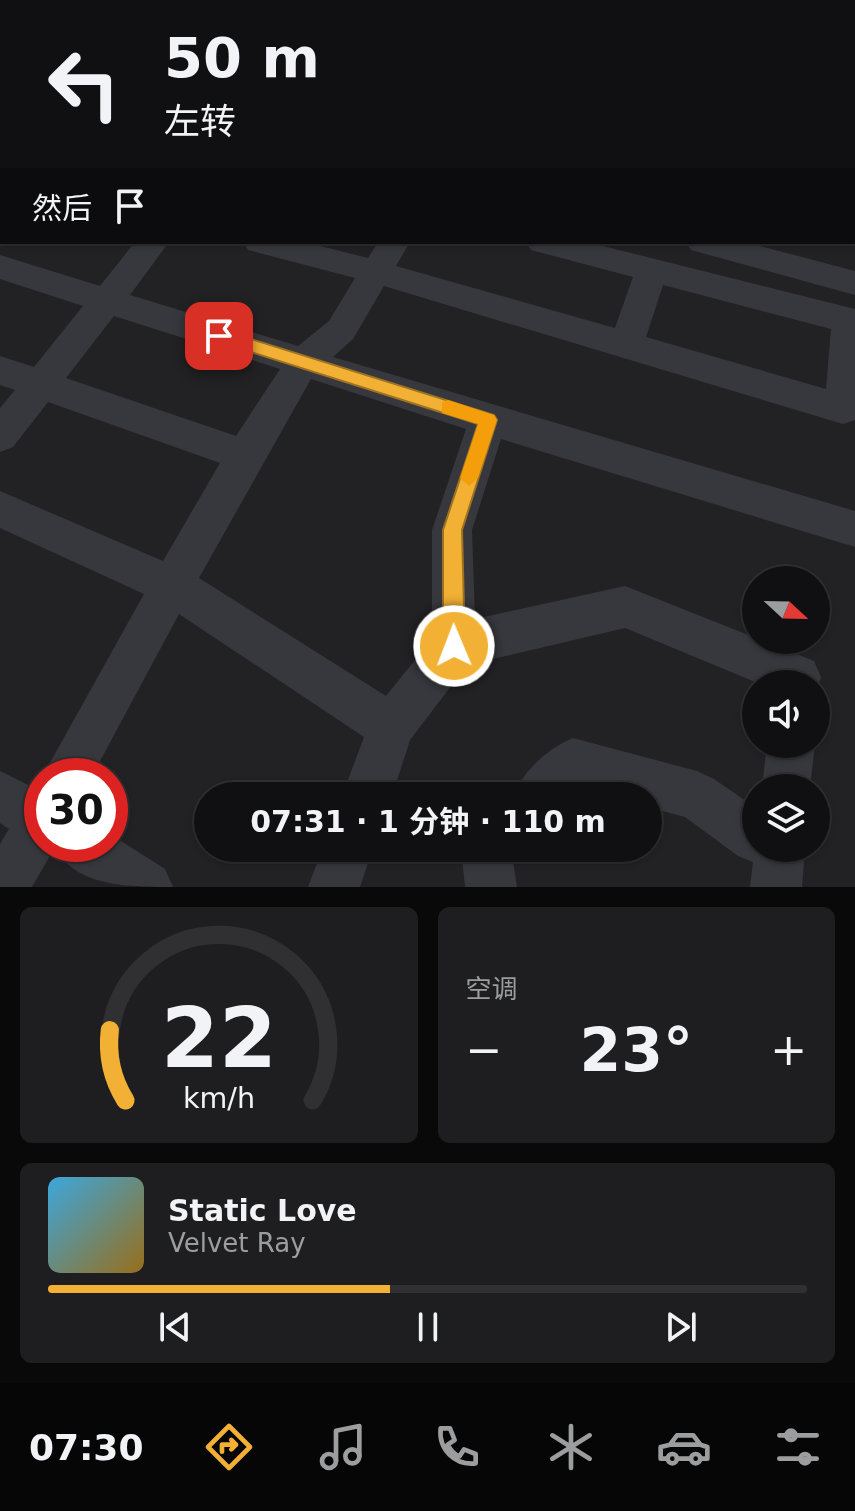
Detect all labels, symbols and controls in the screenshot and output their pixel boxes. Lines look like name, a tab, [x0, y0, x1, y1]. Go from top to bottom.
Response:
text: 50 m	[164, 25, 320, 90]
icon: left	[32, 32, 136, 136]
text: 左转	[164, 101, 236, 142]
icon: arrive	[108, 184, 152, 228]
text: 然后	[32, 191, 92, 226]
pin	[185, 302, 253, 370]
icon: arrive	[197, 314, 241, 358]
north arrow	[742, 566, 830, 654]
map controls	[742, 566, 830, 862]
position arrow	[412, 604, 496, 688]
button: sound	[742, 670, 830, 758]
speed limit sign: 30	[24, 758, 128, 862]
button: layers	[742, 774, 830, 862]
text: 07:31 · 1 分钟 · 110 m	[250, 804, 606, 839]
text: 空调	[466, 974, 518, 1004]
text: 22	[161, 990, 277, 1087]
text: 23°	[580, 1015, 693, 1085]
text: −	[466, 1024, 502, 1075]
text: +	[770, 1024, 807, 1075]
text: km/h	[183, 1081, 255, 1115]
text: Static Love	[168, 1193, 357, 1228]
text: Velvet Ray	[168, 1228, 306, 1258]
icon: previous	[153, 1305, 197, 1349]
icon: pause	[406, 1305, 450, 1349]
icon: next	[659, 1305, 703, 1349]
icon: directions	[201, 1419, 257, 1475]
icon: music	[315, 1419, 371, 1475]
icon: phone	[429, 1419, 485, 1475]
icon: climate	[543, 1419, 599, 1475]
icon: car	[656, 1419, 712, 1475]
icon: filters	[770, 1419, 826, 1475]
text: 07:30	[29, 1427, 143, 1468]

